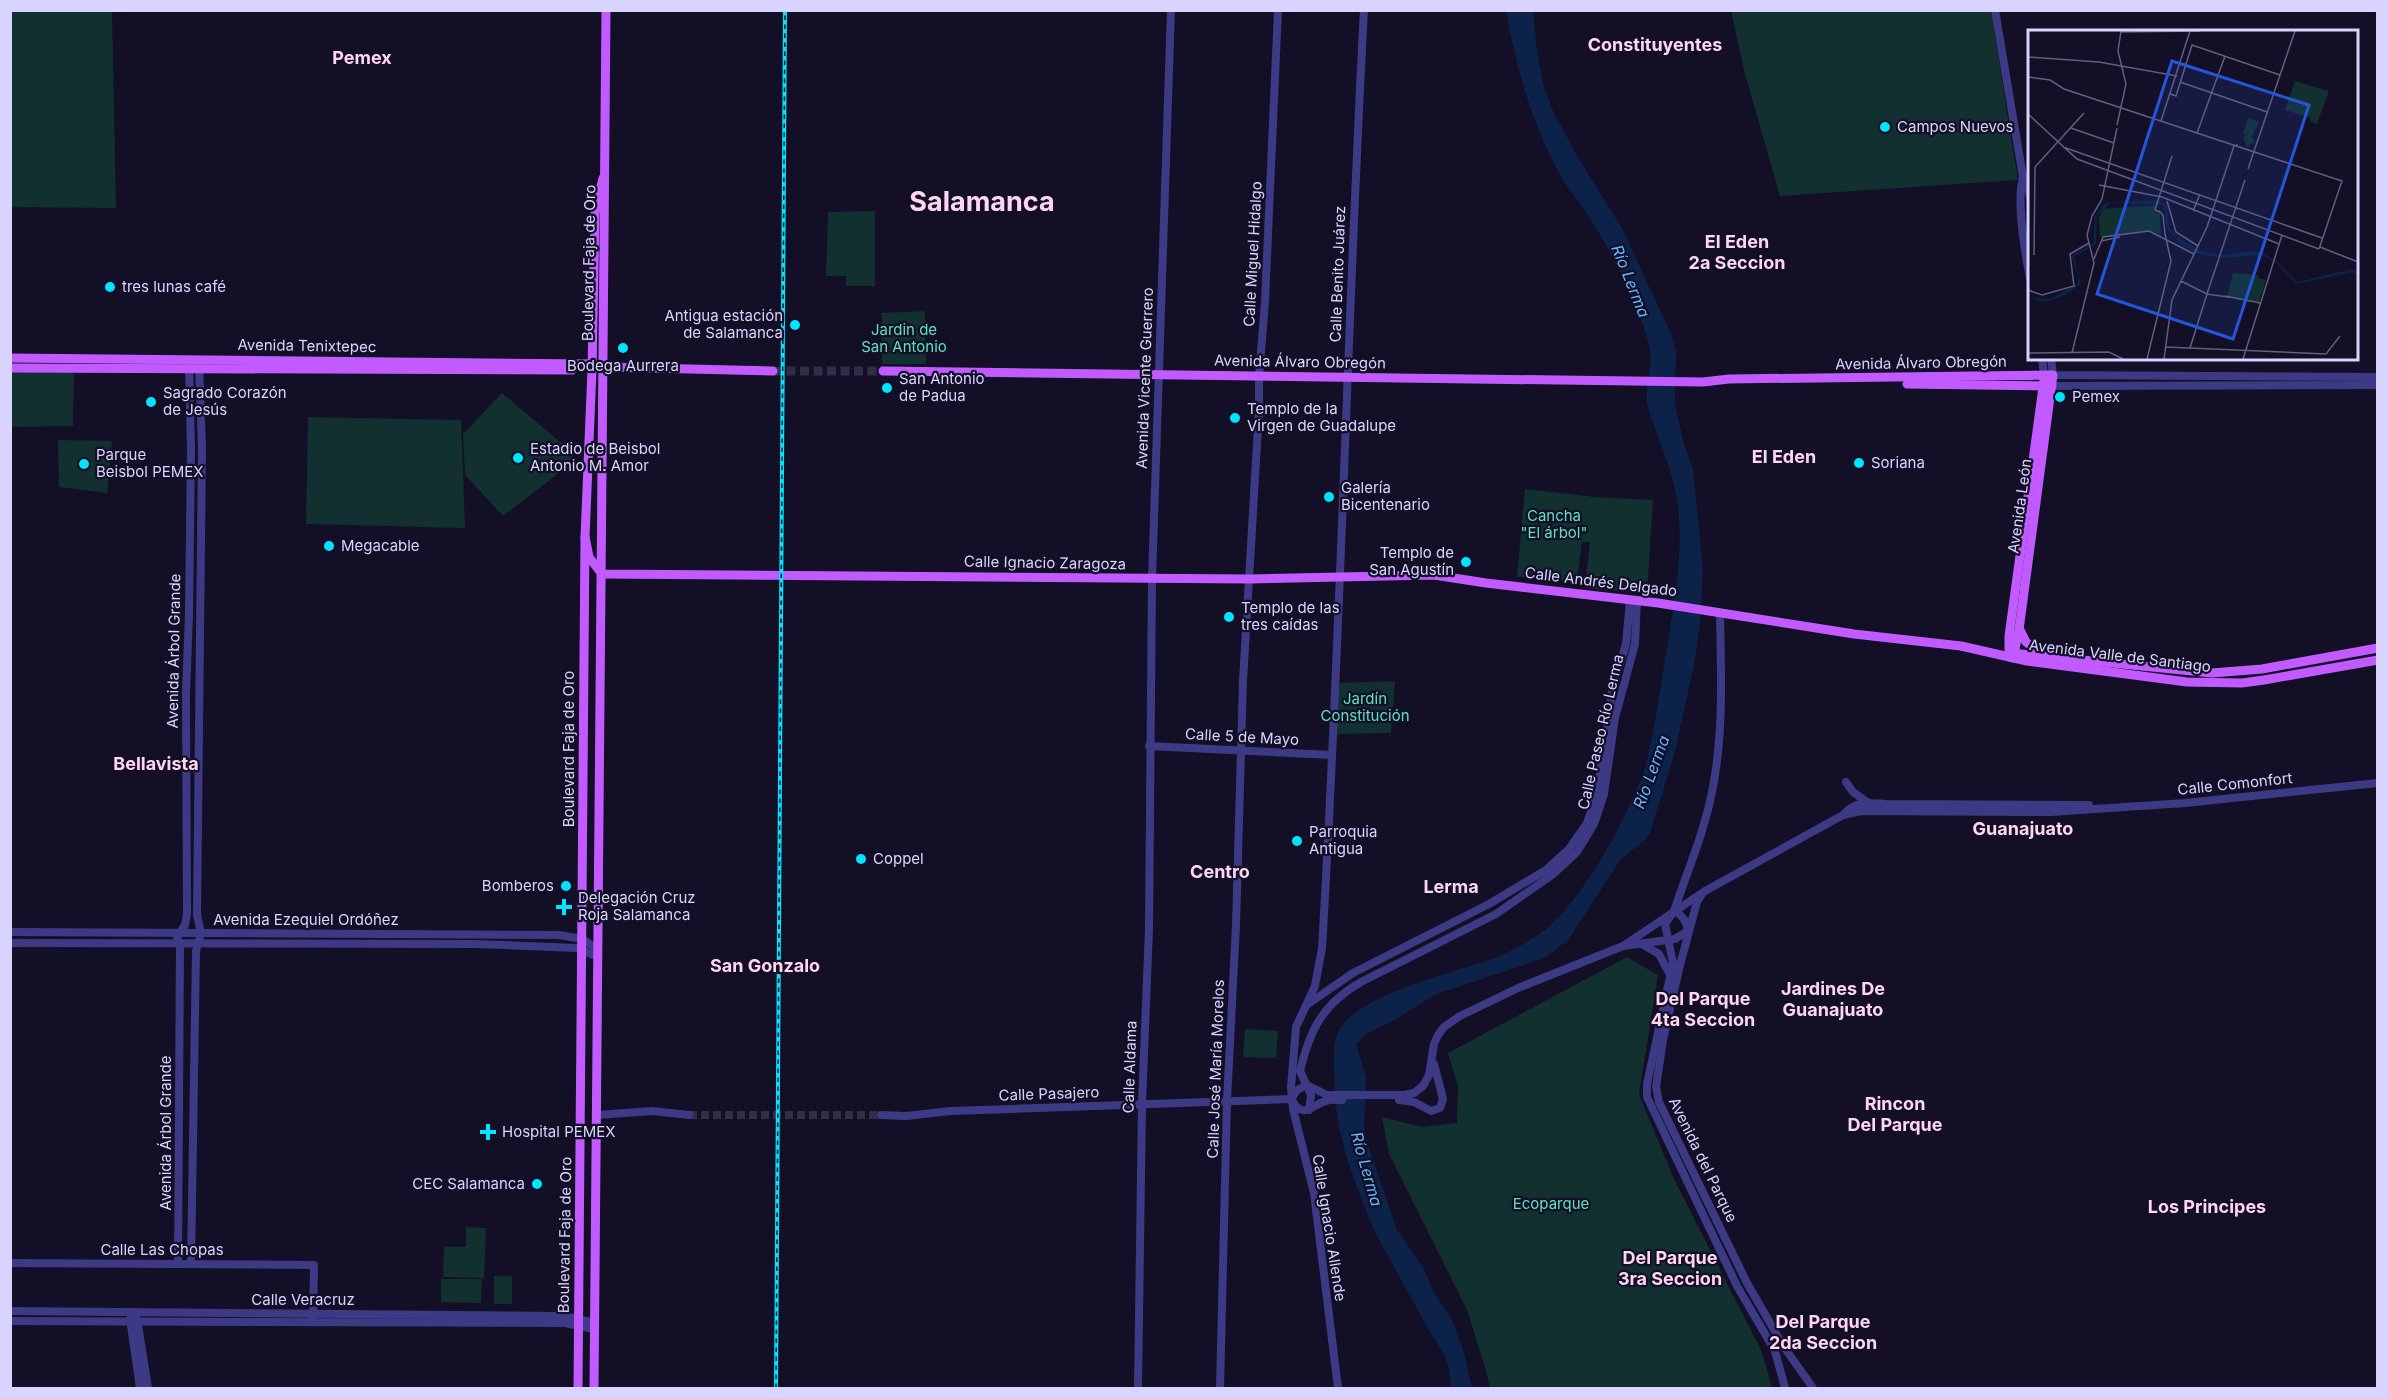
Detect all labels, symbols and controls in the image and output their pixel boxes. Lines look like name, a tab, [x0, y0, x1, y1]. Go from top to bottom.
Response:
inset map	[2028, 30, 2358, 360]
district label: Constituyentes	[1588, 34, 1722, 55]
district label: Pemex	[332, 47, 392, 68]
place label: Campos Nuevos	[1897, 117, 2014, 136]
marker: Campos Nuevos	[1878, 120, 1892, 134]
street label: Calle Miguel Hidalgo	[1239, 181, 1266, 327]
street label: Boulevard Faja de Oro	[578, 185, 599, 341]
district label: Salamanca	[909, 185, 1055, 218]
street label: Calle Benito Juárez	[1326, 205, 1349, 343]
district label: El Eden 2a Seccion	[1689, 231, 1785, 273]
water label: Río Lerma	[1607, 242, 1655, 320]
place label: tres lunas café	[122, 277, 226, 296]
marker: tres lunas café	[103, 280, 117, 294]
street label: Avenida Vicente Guerrero	[1132, 287, 1157, 469]
place label: Antigua estación de Salamanca	[664, 306, 783, 342]
marker: Antigua estación de Salamanca	[788, 318, 802, 332]
park label: Jardin de San Antonio	[861, 320, 947, 356]
street label: Avenida Tenixtepec	[237, 335, 377, 356]
marker: Bodega Aurrera	[616, 341, 630, 355]
street label: Avenida Álvaro Obregón	[1214, 351, 1386, 372]
street label: Avenida Álvaro Obregón	[1835, 352, 2007, 373]
place label: Bodega Aurrera	[567, 356, 679, 375]
place label: San Antonio de Padua	[899, 369, 985, 405]
marker: San Antonio de Padua	[880, 381, 894, 395]
place label: Sagrado Corazón de Jesús	[163, 383, 287, 419]
place label: Pemex	[2072, 387, 2120, 406]
marker: Pemex	[2053, 390, 2067, 404]
marker: Sagrado Corazón de Jesús	[144, 395, 158, 409]
place label: Templo de la Virgen de Guadalupe	[1247, 399, 1396, 435]
marker: Templo de la Virgen de Guadalupe	[1228, 411, 1242, 425]
place label: Estadio de Beisbol Antonio M. Amor	[530, 439, 660, 475]
place label: Parque Beisbol PEMEX	[96, 445, 204, 481]
district label: El Eden	[1752, 446, 1816, 467]
marker: Estadio de Beisbol Antonio M. Amor	[511, 451, 525, 465]
place label: Soriana	[1871, 453, 1925, 472]
marker: Soriana	[1852, 456, 1866, 470]
marker: Parque Beisbol PEMEX	[77, 457, 91, 471]
street label: Avenida León	[2003, 457, 2036, 555]
place label: Galería Bicentenario	[1341, 478, 1430, 514]
marker: Galería Bicentenario	[1322, 490, 1336, 504]
park label: Cancha "El árbol"	[1521, 506, 1587, 542]
place label: Megacable	[341, 536, 420, 555]
marker: Megacable	[322, 539, 336, 553]
place label: Templo de San Agustín	[1369, 543, 1454, 579]
street label: Calle Ignacio Zaragoza	[964, 552, 1126, 573]
marker: Templo de San Agustín	[1459, 555, 1473, 569]
street label: Calle Andrés Delgado	[1524, 563, 1678, 600]
street label: Avenida Árbol Grande	[163, 573, 184, 729]
place label: Templo de las tres caídas	[1241, 598, 1340, 634]
marker: Templo de las tres caídas	[1222, 610, 1236, 624]
street label: Avenida Valle de Santiago	[2028, 635, 2212, 676]
street label: Calle Paseo Río Lerma	[1573, 652, 1628, 811]
street label: Boulevard Faja de Oro	[559, 671, 578, 827]
park label: Jardín Constitución	[1320, 689, 1410, 725]
street label: Calle 5 de Mayo	[1185, 724, 1299, 749]
water label: Río Lerma	[1628, 732, 1674, 811]
district label: Bellavista	[113, 753, 199, 774]
street label: Calle Comonfort	[2177, 768, 2293, 799]
district label: Guanajuato	[1973, 818, 2073, 839]
place label: Parroquia Antigua	[1309, 822, 1377, 858]
marker: Parroquia Antigua	[1290, 834, 1304, 848]
place label: Coppel	[873, 849, 924, 868]
marker: Coppel	[854, 852, 868, 866]
district label: Centro	[1190, 861, 1250, 882]
place label: Bomberos	[482, 876, 554, 895]
district label: Lerma	[1423, 876, 1479, 897]
marker: Bomberos	[559, 879, 573, 893]
place label: Delegación Cruz Roja Salamanca	[578, 888, 696, 924]
marker: Delegación Cruz Roja Salamanca	[555, 898, 573, 916]
street label: Avenida Ezequiel Ordóñez	[213, 910, 399, 929]
district label: San Gonzalo	[710, 955, 820, 976]
district label: Jardines De Guanajuato	[1781, 978, 1885, 1020]
street label: Calle José María Morelos	[1203, 979, 1228, 1159]
district label: Del Parque 4ta Seccion	[1651, 988, 1755, 1030]
street label: Calle Aldama	[1118, 1020, 1141, 1114]
street label: Avenida Árbol Grande	[156, 1056, 175, 1210]
street label: Calle Pasajero	[998, 1082, 1100, 1105]
district label: Rincon Del Parque	[1848, 1093, 1943, 1135]
street label: Avenida del Parque	[1665, 1094, 1742, 1225]
place label: Hospital PEMEX	[502, 1122, 616, 1141]
marker: Hospital PEMEX	[479, 1123, 497, 1141]
water label: Río Lerma	[1347, 1129, 1387, 1209]
street label: Calle Ignacio Allende	[1308, 1153, 1351, 1303]
street label: Boulevard Faja de Oro	[554, 1157, 575, 1313]
place label: CEC Salamanca	[412, 1174, 525, 1193]
marker: CEC Salamanca	[530, 1177, 544, 1191]
park label: Ecoparque	[1513, 1194, 1589, 1213]
district label: Los Principes	[2148, 1196, 2266, 1217]
street label: Calle Las Chopas	[100, 1240, 224, 1259]
district label: Del Parque 3ra Seccion	[1618, 1247, 1722, 1289]
street label: Calle Veracruz	[251, 1290, 355, 1309]
district label: Del Parque 2da Seccion	[1769, 1311, 1877, 1353]

